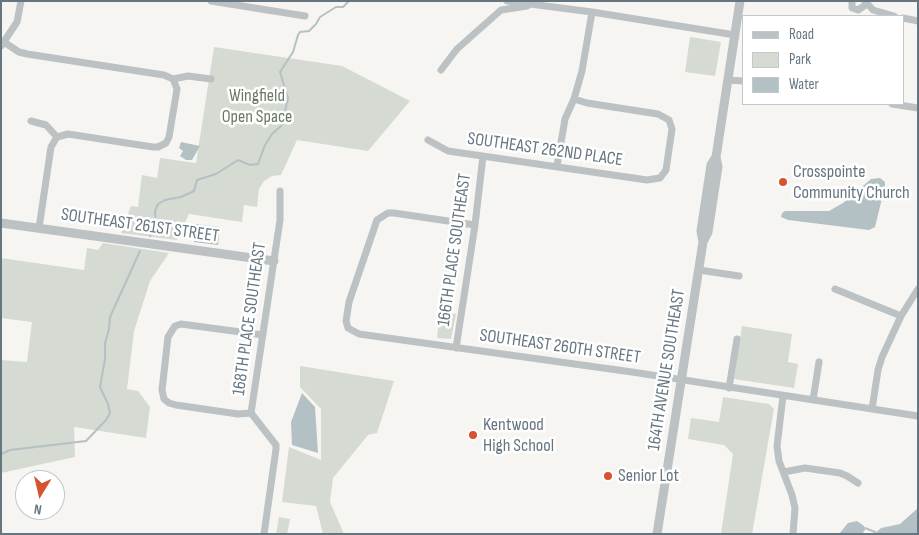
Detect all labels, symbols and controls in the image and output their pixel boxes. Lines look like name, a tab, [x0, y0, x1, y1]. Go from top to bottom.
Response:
legend	[742, 15, 904, 105]
text: Road	[789, 25, 814, 44]
text: Park	[789, 50, 811, 69]
text: Water	[789, 75, 819, 94]
park label: Wingfield Open Space	[222, 85, 292, 128]
street label: SOUTHEAST 262ND PLACE	[466, 128, 624, 172]
place label: Crosspointe Community Church	[793, 161, 910, 203]
street label: 166TH PLACE SOUTHEAST	[434, 172, 476, 328]
marker: Crosspointe Community Church	[777, 176, 789, 188]
street label: SOUTHEAST 261ST STREET	[60, 204, 220, 248]
street label: 168TH PLACE SOUTHEAST	[229, 241, 271, 397]
street label: 164TH AVENUE SOUTHEAST	[644, 288, 690, 452]
street label: SOUTHEAST 260TH STREET	[478, 325, 642, 369]
place label: Kentwood High School	[483, 414, 554, 456]
marker: Kentwood High School	[467, 429, 479, 441]
place label: Senior Lot	[618, 465, 679, 487]
north arrow	[15, 470, 65, 520]
marker: Senior Lot	[602, 470, 614, 482]
text: N	[33, 500, 43, 518]

